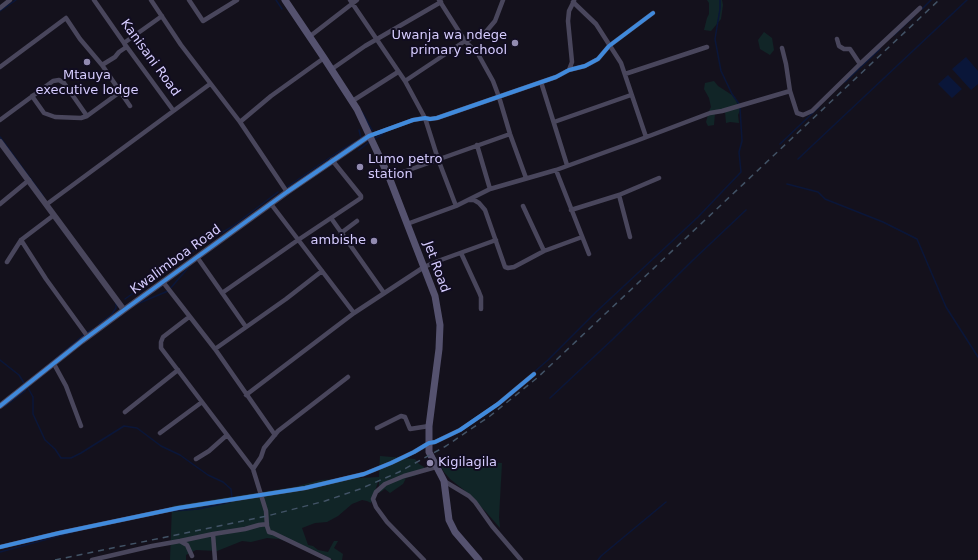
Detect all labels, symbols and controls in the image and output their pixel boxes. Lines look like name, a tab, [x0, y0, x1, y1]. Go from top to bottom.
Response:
street label: Kanisani Road	[117, 16, 183, 100]
place label: Uwanja wa ndege primary school	[391, 28, 507, 59]
marker: Uwanja wa ndege primary school	[510, 38, 520, 48]
marker: Mtauya executive lodge	[82, 57, 92, 67]
place label: Mtauya executive lodge	[35, 68, 139, 99]
place label: Lumo petro station	[368, 152, 442, 183]
marker: Lumo petro station	[355, 162, 365, 172]
street label: Kwalimboa Road	[128, 222, 224, 298]
place label: ambishe	[310, 233, 366, 249]
marker: ambishe	[369, 236, 379, 246]
street label: Jet Road	[419, 239, 453, 295]
place label: Kigilagila	[438, 455, 497, 471]
marker: Kigilagila	[425, 458, 435, 468]

